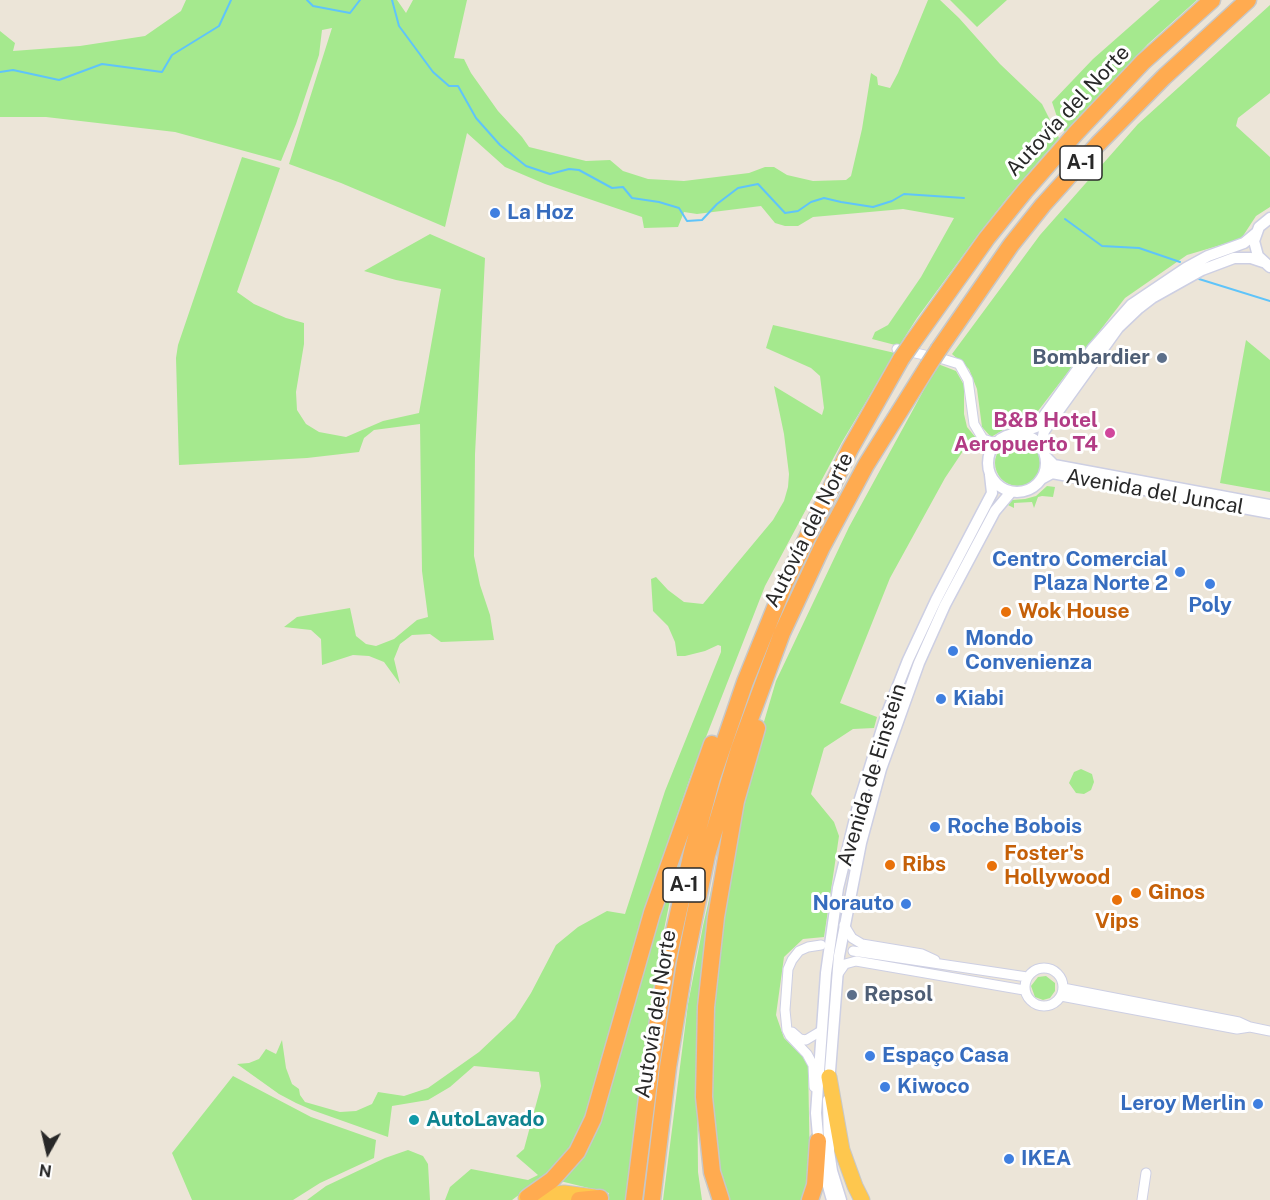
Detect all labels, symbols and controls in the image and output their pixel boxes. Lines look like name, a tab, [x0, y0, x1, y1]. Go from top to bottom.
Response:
street label: Autovía del Norte	[1001, 40, 1135, 182]
road number: A-1	[1060, 146, 1102, 180]
place label: La Hoz	[507, 200, 574, 226]
marker: La Hoz	[488, 206, 502, 220]
place label: Bombardier	[1032, 345, 1150, 371]
marker: Bombardier	[1155, 351, 1169, 365]
place label: B&B Hotel Aeropuerto T4	[954, 408, 1098, 458]
marker: B&B Hotel Aeropuerto T4	[1103, 426, 1117, 440]
street label: Autovía del Norte	[759, 449, 859, 611]
street label: Avenida del Juncal	[1064, 464, 1246, 520]
place label: Centro Comercial Plaza Norte 2	[992, 547, 1168, 597]
marker: Centro Comercial Plaza Norte 2	[1173, 565, 1187, 579]
marker: Poly	[1203, 577, 1217, 591]
place label: Poly	[1188, 593, 1232, 619]
place label: Wok House	[1018, 599, 1130, 625]
marker: Wok House	[999, 605, 1013, 619]
place label: Mondo Convenienza	[965, 626, 1092, 676]
marker: Mondo Convenienza	[946, 644, 960, 658]
street label: Avenida de Einstein	[832, 681, 912, 869]
place label: Kiabi	[953, 686, 1004, 712]
marker: Kiabi	[934, 692, 948, 706]
place label: Roche Bobois	[947, 814, 1082, 840]
marker: Roche Bobois	[928, 820, 942, 834]
place label: Foster's Hollywood	[1004, 841, 1110, 891]
place label: Ribs	[902, 852, 946, 878]
marker: Ribs	[883, 858, 897, 872]
marker: Foster's Hollywood	[985, 859, 999, 873]
road number: A-1	[663, 868, 705, 902]
place label: Ginos	[1148, 880, 1205, 906]
marker: Ginos	[1129, 886, 1143, 900]
place label: Norauto	[812, 891, 894, 917]
marker: Vips	[1110, 893, 1124, 907]
marker: Norauto	[899, 897, 913, 911]
place label: Vips	[1095, 909, 1139, 935]
street label: Autovía del Norte	[630, 928, 682, 1100]
place label: Repsol	[864, 982, 933, 1008]
marker: Repsol	[845, 988, 859, 1002]
place label: Espaço Casa	[882, 1043, 1009, 1069]
marker: Espaço Casa	[863, 1049, 877, 1063]
place label: Kiwoco	[897, 1074, 970, 1100]
marker: Kiwoco	[878, 1080, 892, 1094]
place label: Leroy Merlin	[1120, 1091, 1246, 1117]
marker: Leroy Merlin	[1251, 1097, 1265, 1111]
place label: AutoLavado	[426, 1107, 544, 1133]
marker: AutoLavado	[407, 1113, 421, 1127]
north arrow	[18, 1122, 78, 1182]
place label: IKEA	[1021, 1146, 1071, 1172]
marker: IKEA	[1002, 1152, 1016, 1166]
text: N	[38, 1160, 53, 1181]

